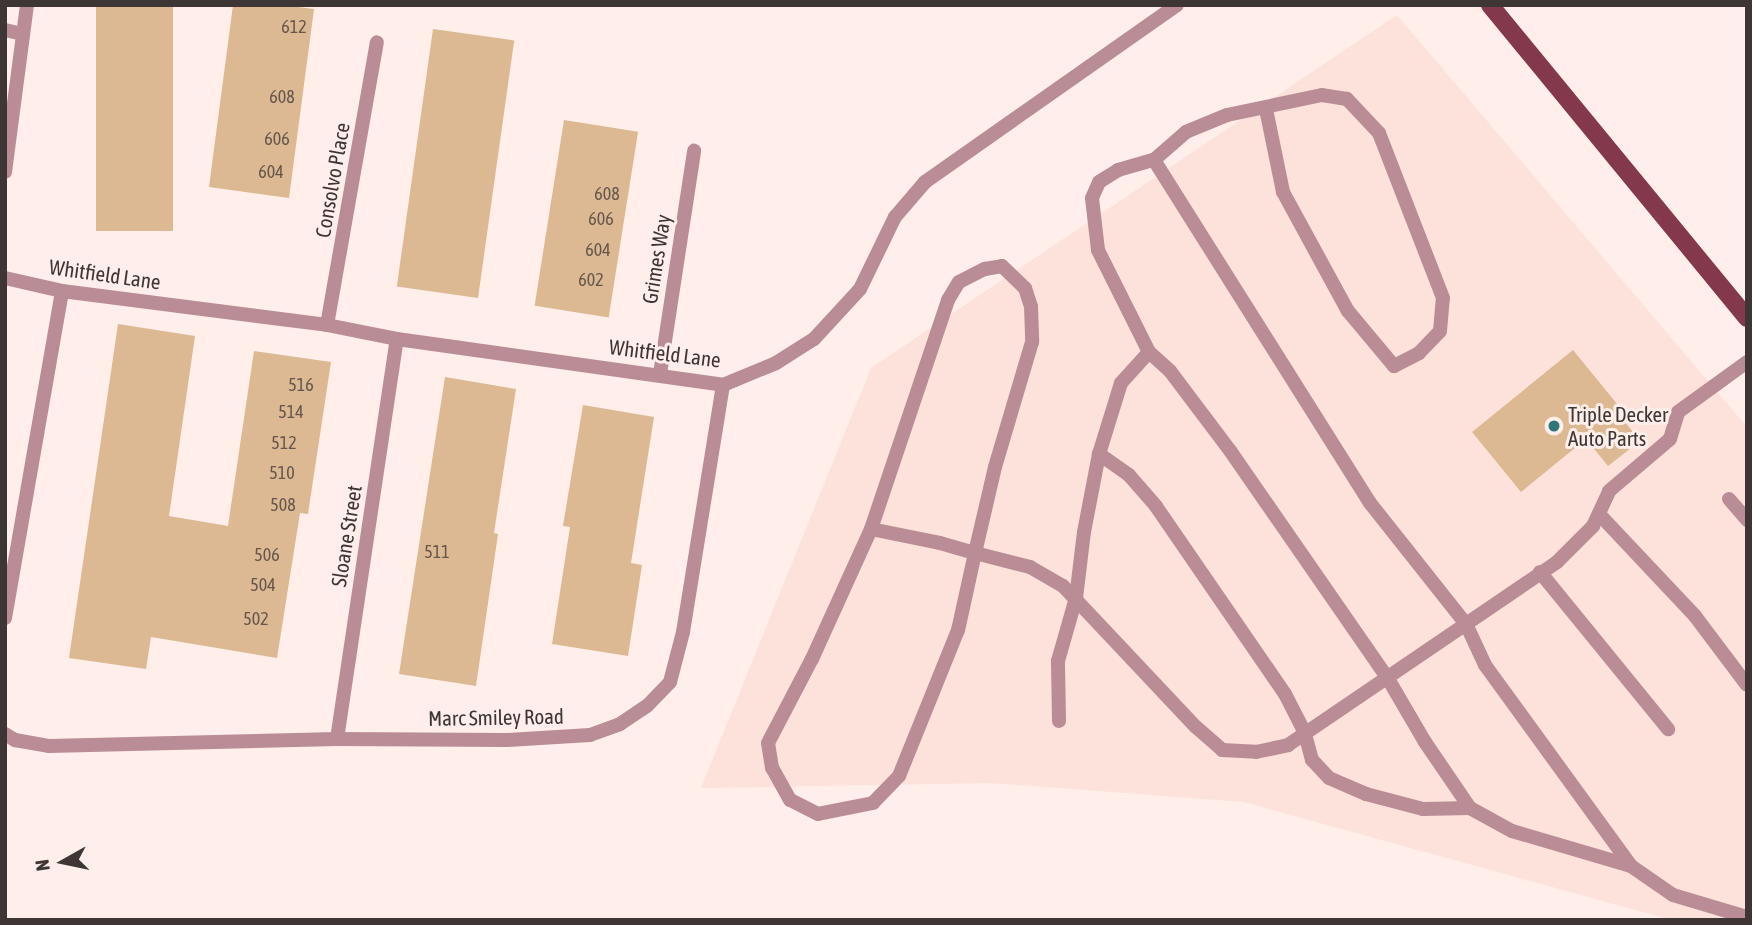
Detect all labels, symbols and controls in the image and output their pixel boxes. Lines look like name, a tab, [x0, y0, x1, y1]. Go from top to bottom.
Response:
house number: 612	[281, 16, 307, 38]
house number: 608	[269, 86, 295, 108]
street label: Consolvo Place	[309, 121, 355, 239]
house number: 606	[264, 128, 290, 150]
house number: 604	[258, 161, 284, 183]
house number: 608	[594, 183, 620, 205]
house number: 606	[588, 208, 614, 230]
street label: Grimes Way	[637, 213, 675, 305]
house number: 604	[585, 239, 611, 261]
street label: Whitfield Lane	[48, 254, 162, 294]
house number: 602	[578, 269, 604, 291]
street label: Whitfield Lane	[608, 334, 722, 372]
house number: 516	[288, 374, 314, 396]
house number: 514	[278, 401, 304, 423]
place label: Triple Decker Auto Parts	[1568, 401, 1668, 451]
marker: Triple Decker Auto Parts	[1546, 418, 1562, 434]
house number: 512	[271, 432, 297, 454]
house number: 510	[269, 462, 295, 484]
street label: Sloane Street	[326, 483, 366, 589]
house number: 508	[270, 494, 296, 516]
house number: 511	[424, 541, 450, 563]
house number: 506	[254, 544, 280, 566]
house number: 504	[250, 574, 276, 596]
house number: 502	[243, 608, 269, 630]
street label: Marc Smiley Road	[428, 703, 564, 731]
north arrow	[28, 827, 98, 897]
text: N	[31, 858, 54, 873]

